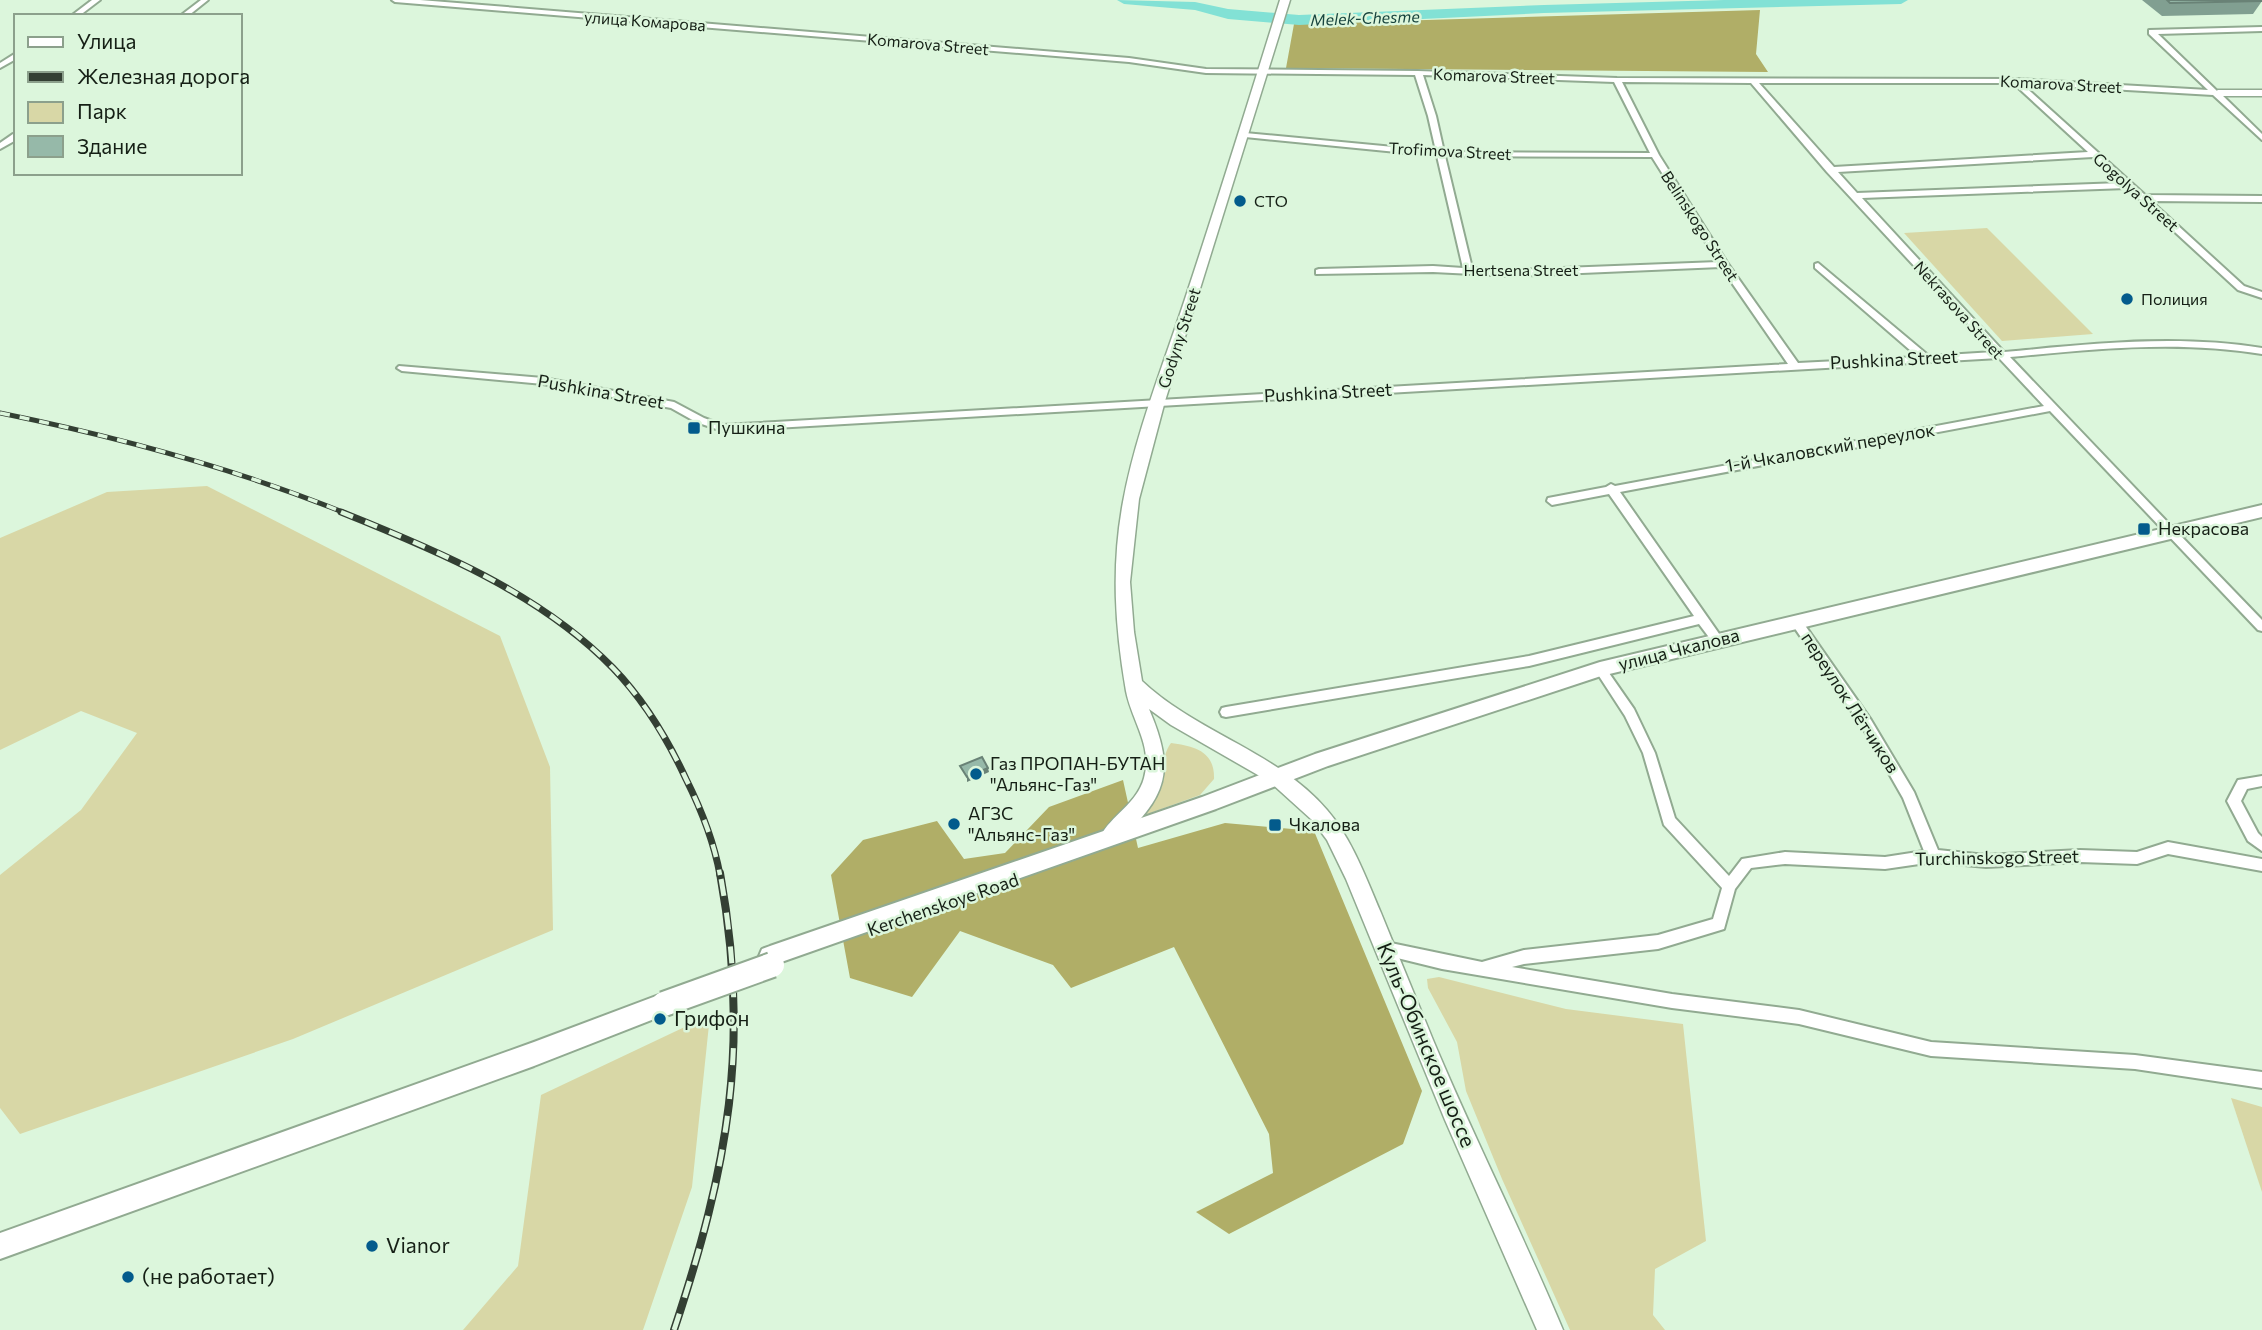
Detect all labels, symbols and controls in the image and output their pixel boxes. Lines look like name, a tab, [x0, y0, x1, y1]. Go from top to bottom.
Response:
water label: Melek-Chesme	[1310, 6, 1421, 29]
street label: улица Комарова	[584, 7, 707, 34]
legend	[14, 14, 242, 175]
text: Улица	[77, 28, 136, 53]
street label: Komarova Street	[866, 29, 990, 58]
text: Железная дорога	[77, 63, 250, 88]
street label: Komarova Street	[1433, 64, 1556, 87]
street label: Komarova Street	[2000, 71, 2123, 96]
text: Парк	[77, 98, 127, 123]
text: Здание	[77, 133, 147, 158]
street label: Trofimova Street	[1388, 138, 1512, 163]
street label: Gogolya Street	[2090, 148, 2183, 235]
street label: Belinskogo Street	[1658, 167, 1743, 285]
place label: СТО	[1254, 191, 1288, 210]
marker: СТО	[1232, 193, 1248, 209]
street label: Nekrasova Street	[1910, 257, 2009, 363]
street label: Hertsena Street	[1464, 260, 1579, 279]
street label: Godyny Street	[1153, 285, 1204, 390]
place label: Полиция	[2141, 289, 2208, 308]
marker: Полиция	[2119, 291, 2135, 307]
street label: Pushkina Street	[1829, 345, 1959, 373]
street label: Pushkina Street	[536, 369, 666, 413]
street label: Pushkina Street	[1263, 378, 1393, 406]
place label: Пушкина	[708, 416, 785, 438]
street label: 1-й Чкаловский переулок	[1723, 418, 1937, 476]
marker: Пушкина	[686, 420, 702, 436]
place label: Некрасова	[2158, 517, 2249, 539]
marker: Некрасова	[2136, 521, 2152, 537]
street label: улица Чкалова	[1616, 623, 1742, 675]
street label: переулок Лётчиков	[1797, 628, 1905, 777]
place label: Газ ПРОПАН-БУТАН "Альянс-Газ"	[990, 752, 1165, 795]
marker: Газ ПРОПАН-БУТАН "Альянс-Газ"	[968, 766, 984, 782]
place label: АГЗС "Альянс-Газ"	[968, 802, 1075, 845]
place label: Чкалова	[1289, 813, 1360, 835]
marker: АГЗС "Альянс-Газ"	[946, 816, 962, 832]
marker: Чкалова	[1267, 817, 1283, 833]
street label: Turchinskogo Street	[1915, 845, 2079, 869]
street label: Kerchenskoye Road	[864, 868, 1021, 940]
street label: Куль-Обинское шоссе	[1373, 938, 1482, 1150]
place label: Грифон	[674, 1005, 750, 1030]
marker: Грифон	[652, 1011, 668, 1027]
place label: Vianor	[386, 1232, 450, 1257]
marker: Vianor	[364, 1238, 380, 1254]
place label: (не работает)	[142, 1263, 275, 1288]
marker: (не работает)	[120, 1269, 136, 1285]

